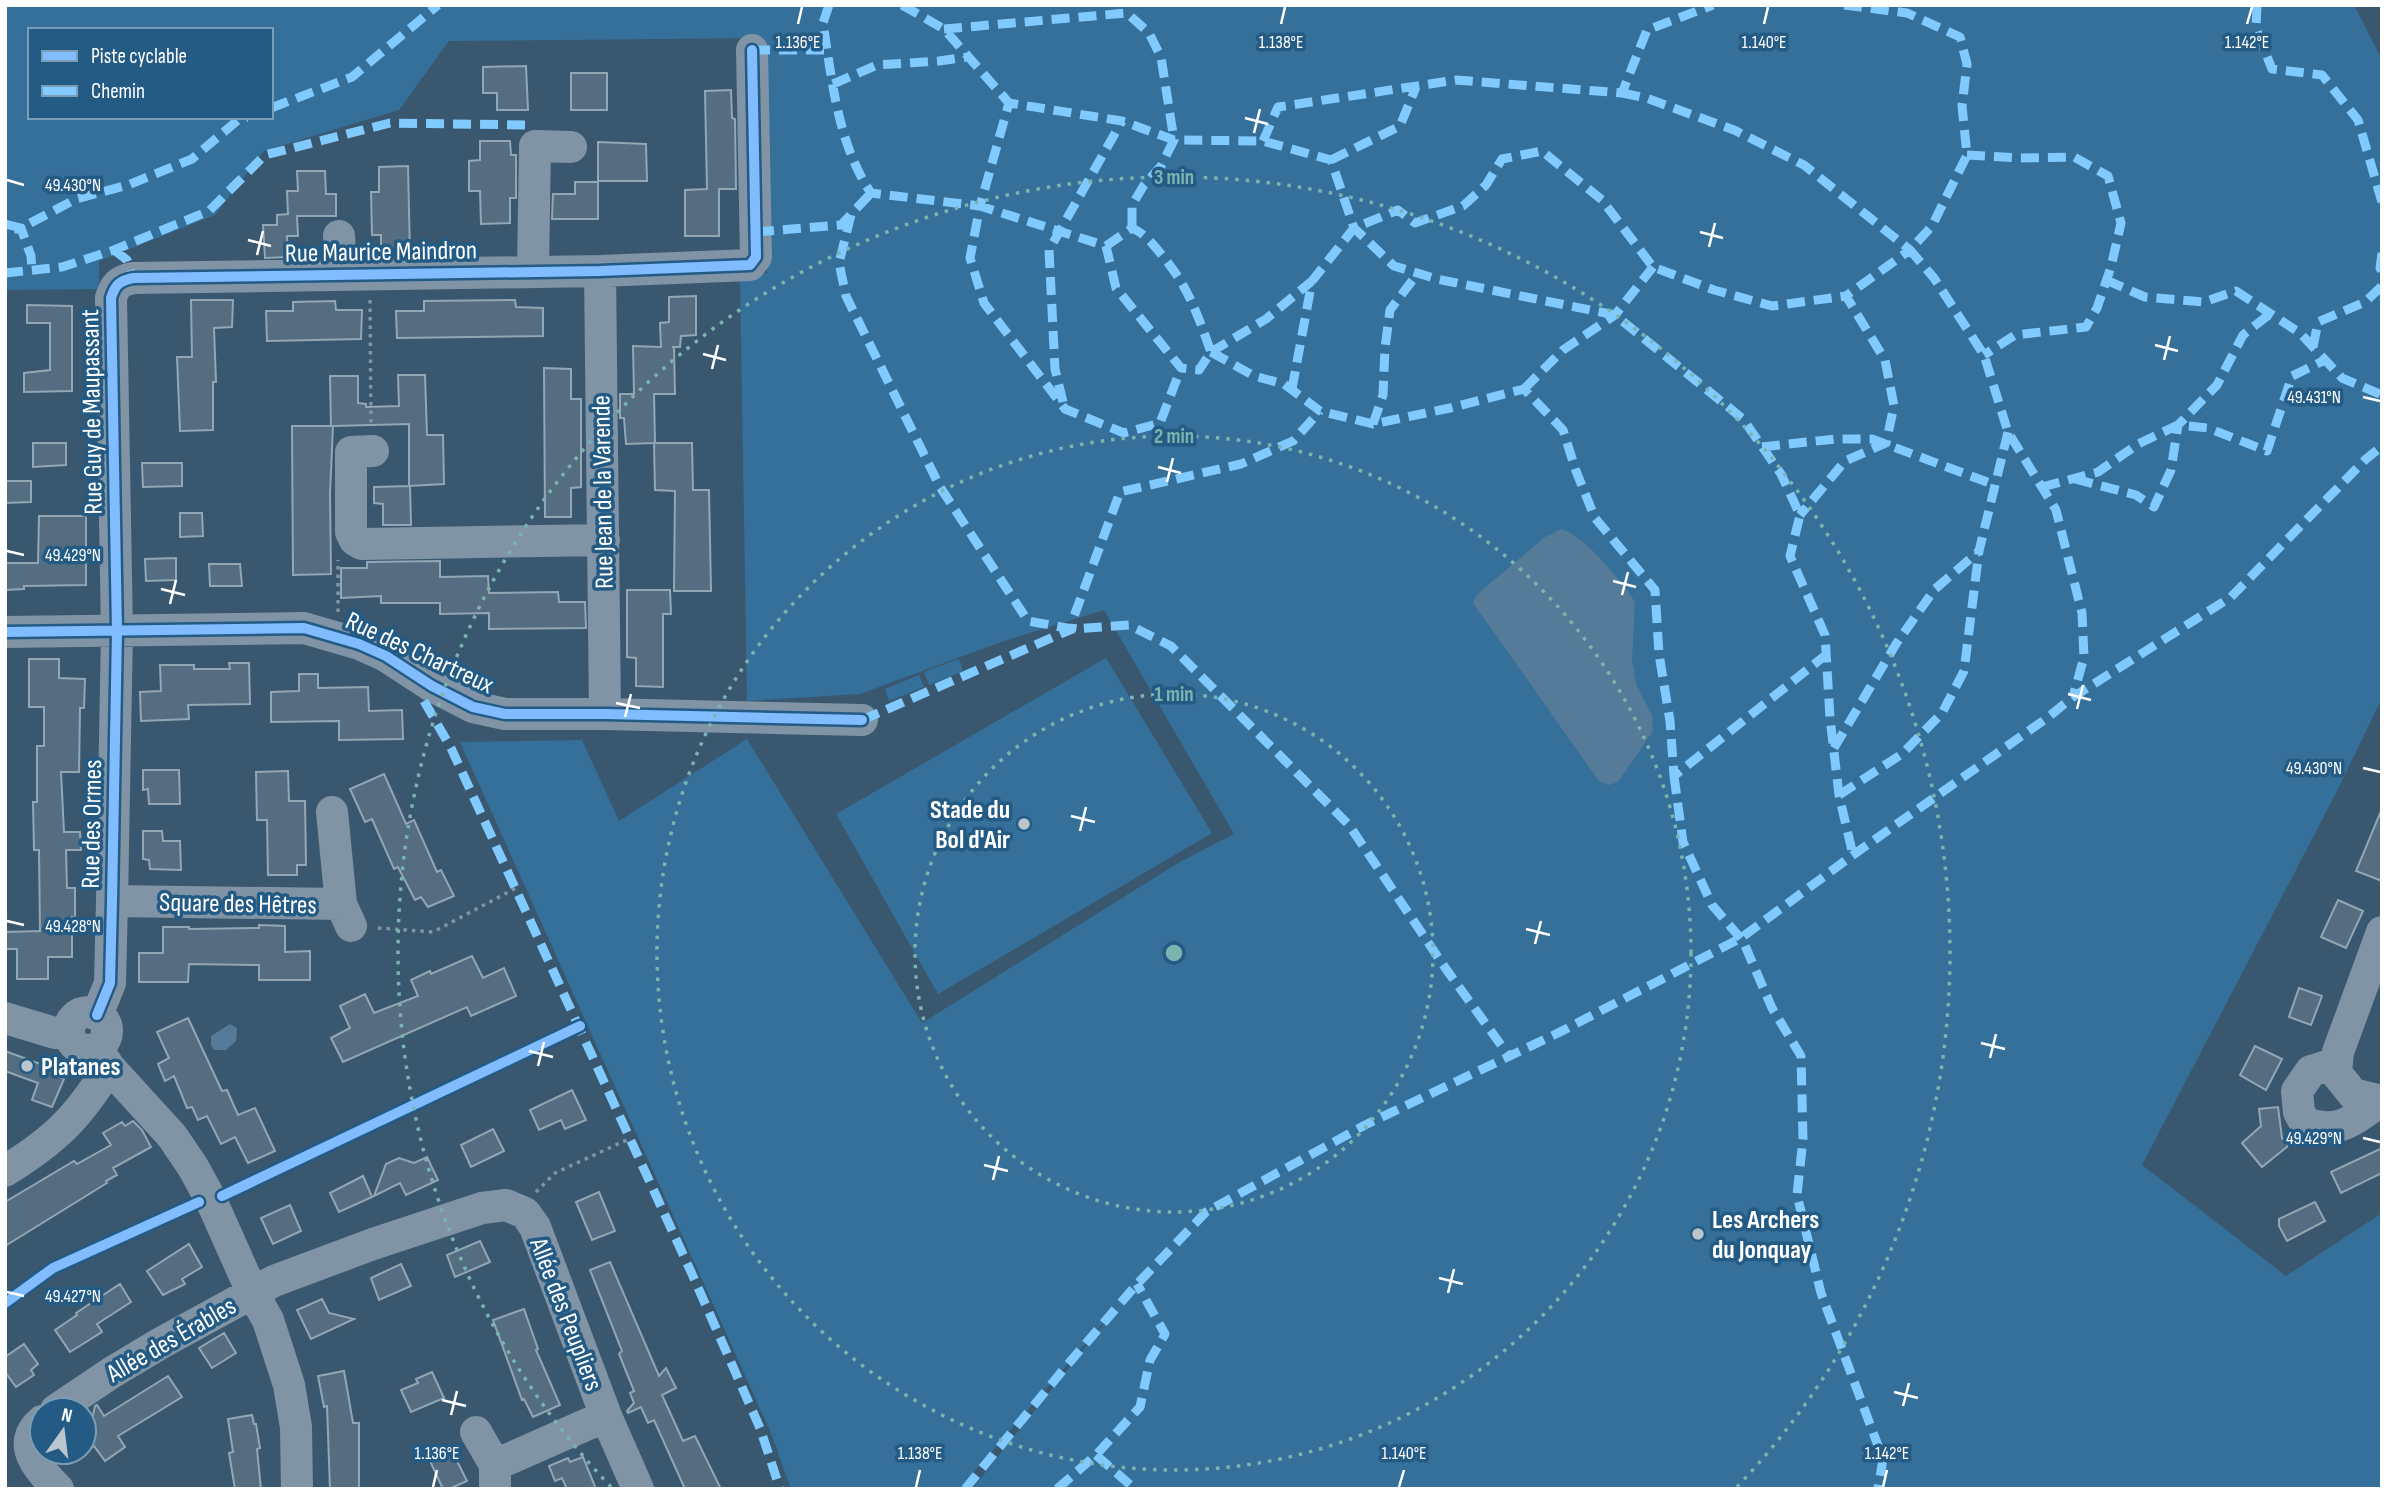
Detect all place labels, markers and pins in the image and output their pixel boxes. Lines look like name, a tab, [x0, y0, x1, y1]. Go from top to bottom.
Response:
place label: Stade du Bol d'Air	[930, 795, 1010, 856]
marker: Stade du Bol d'Air	[1016, 816, 1032, 832]
centre of rings	[1162, 941, 1186, 965]
place label: Platanes	[41, 1052, 121, 1083]
marker: Platanes	[19, 1058, 35, 1074]
place label: Les Archers du Jonquay	[1712, 1205, 1819, 1266]
marker: Les Archers du Jonquay	[1690, 1226, 1706, 1242]

